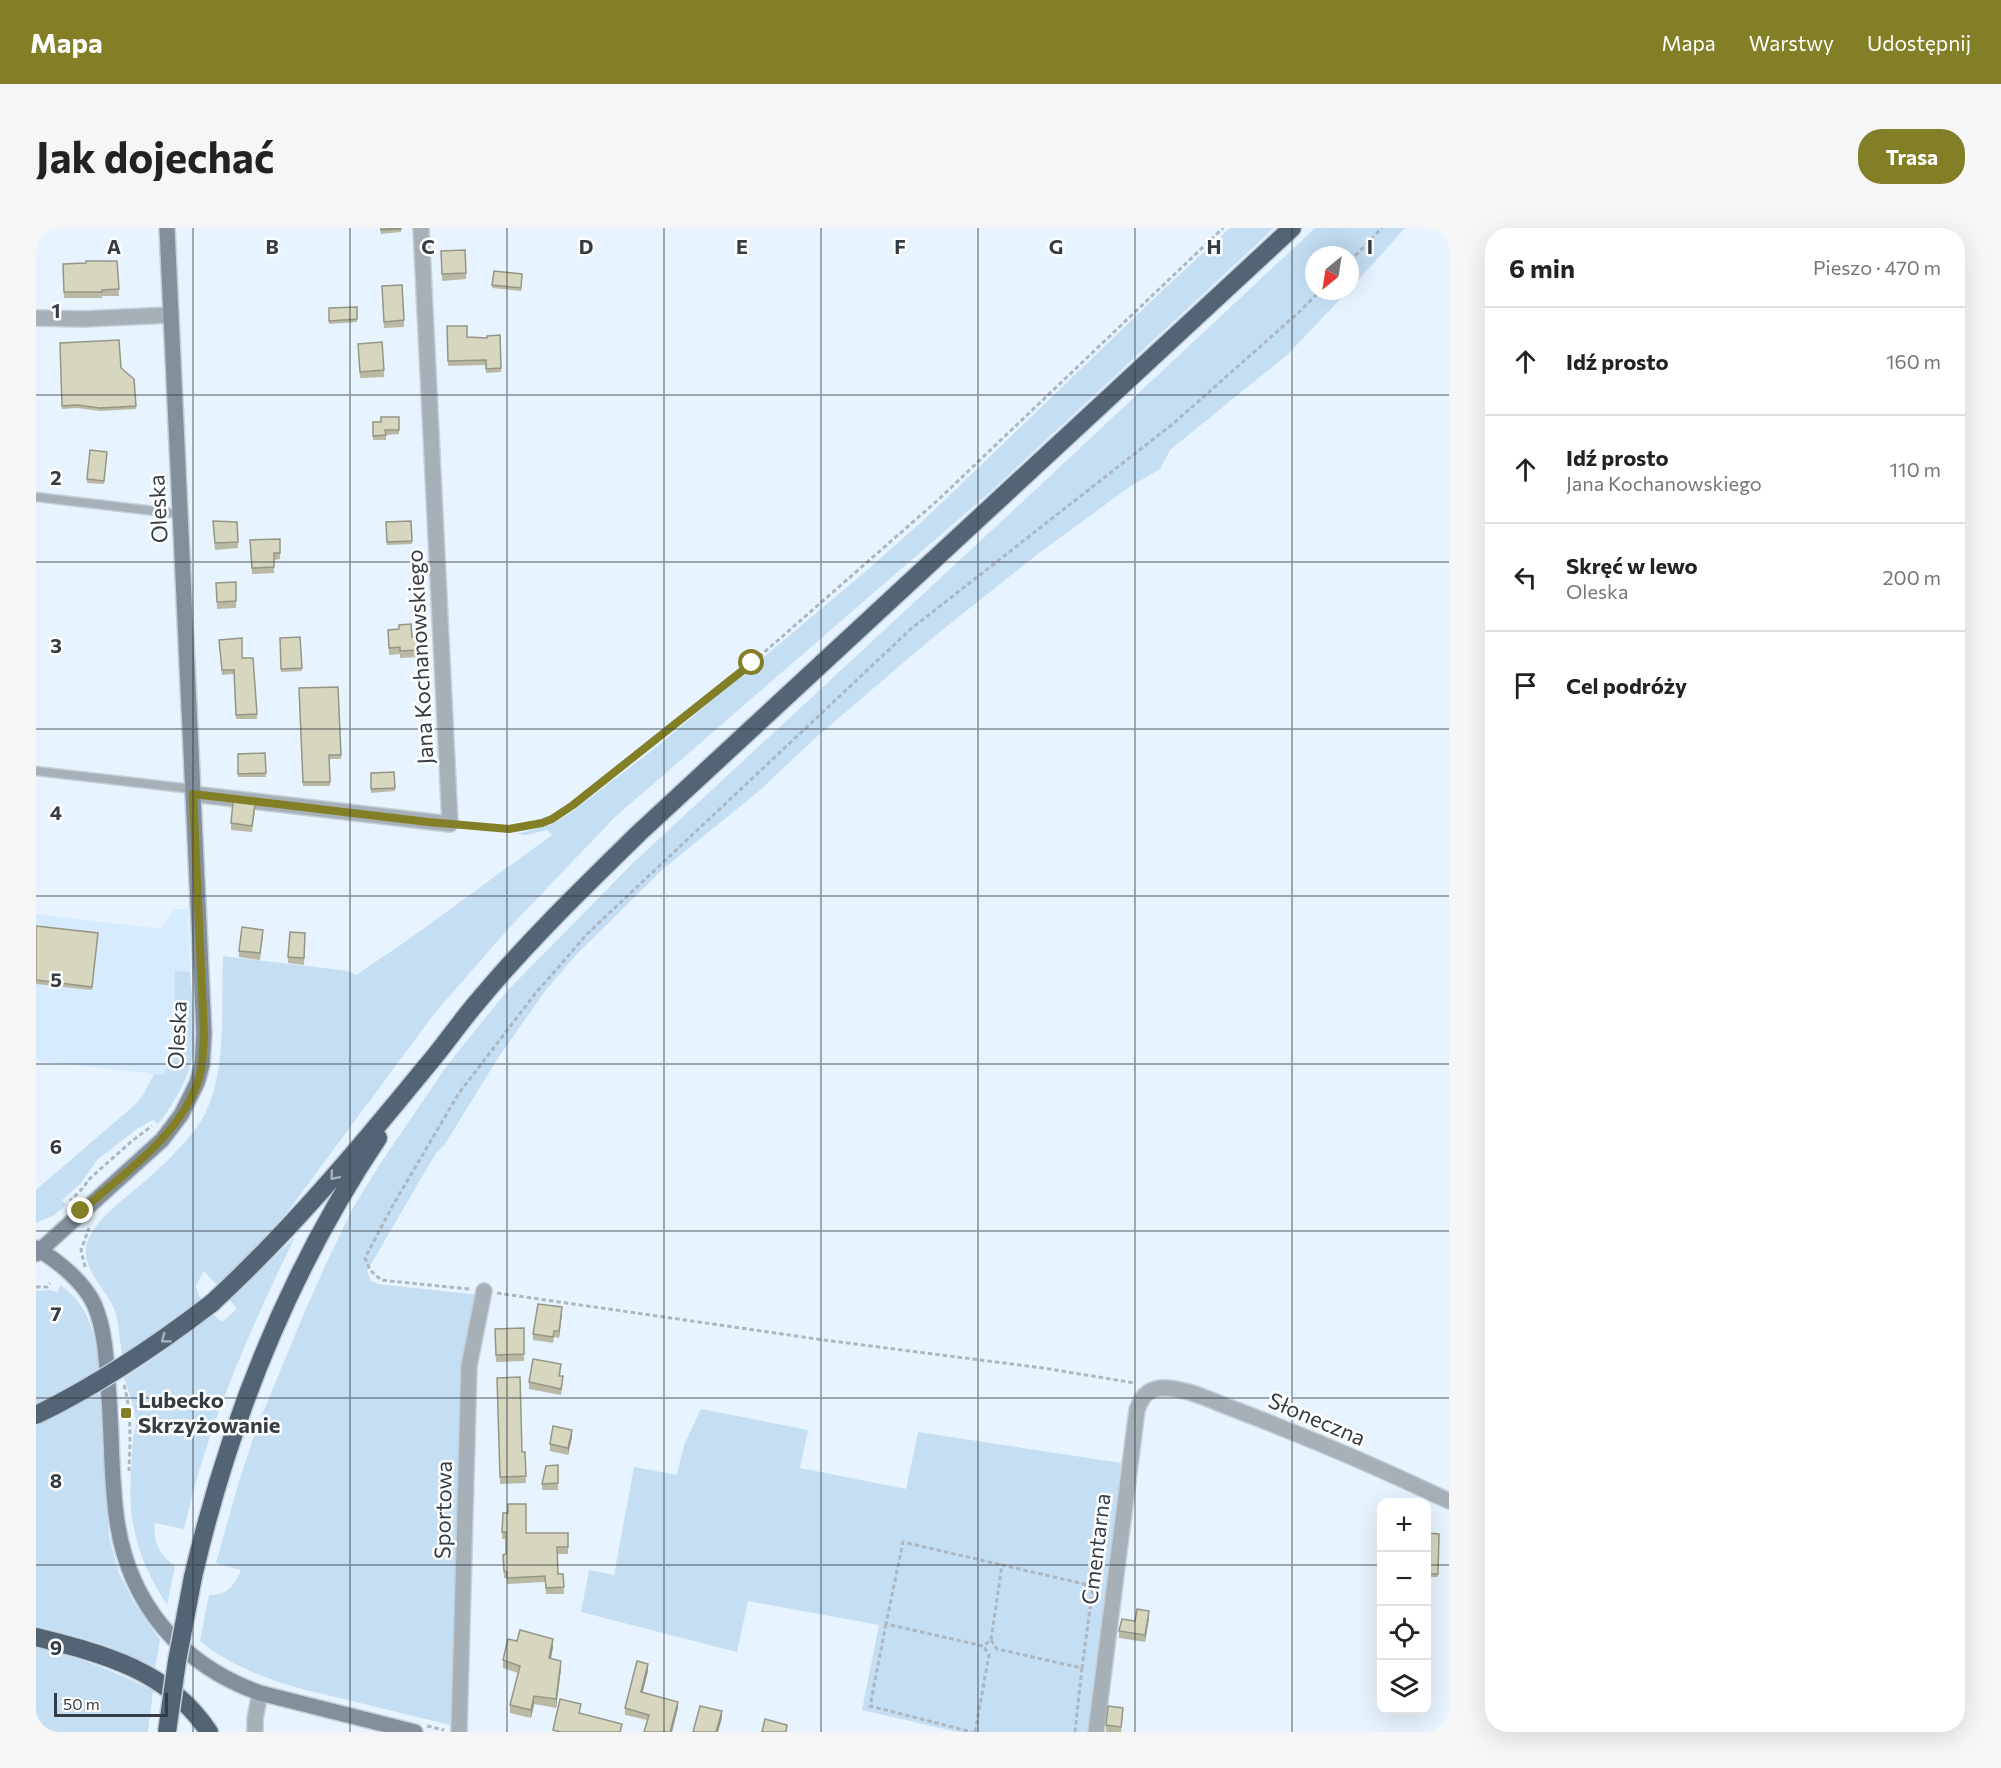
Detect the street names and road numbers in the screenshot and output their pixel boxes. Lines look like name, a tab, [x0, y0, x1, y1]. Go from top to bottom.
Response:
street label: Oleska	[142, 474, 173, 544]
street label: Jana Kochanowskiego	[400, 549, 439, 765]
street label: Oleska	[161, 1000, 192, 1070]
street label: Słoneczna	[1265, 1386, 1370, 1451]
street label: Sportowa	[428, 1461, 457, 1559]
street label: Cmentarna	[1075, 1492, 1116, 1606]

